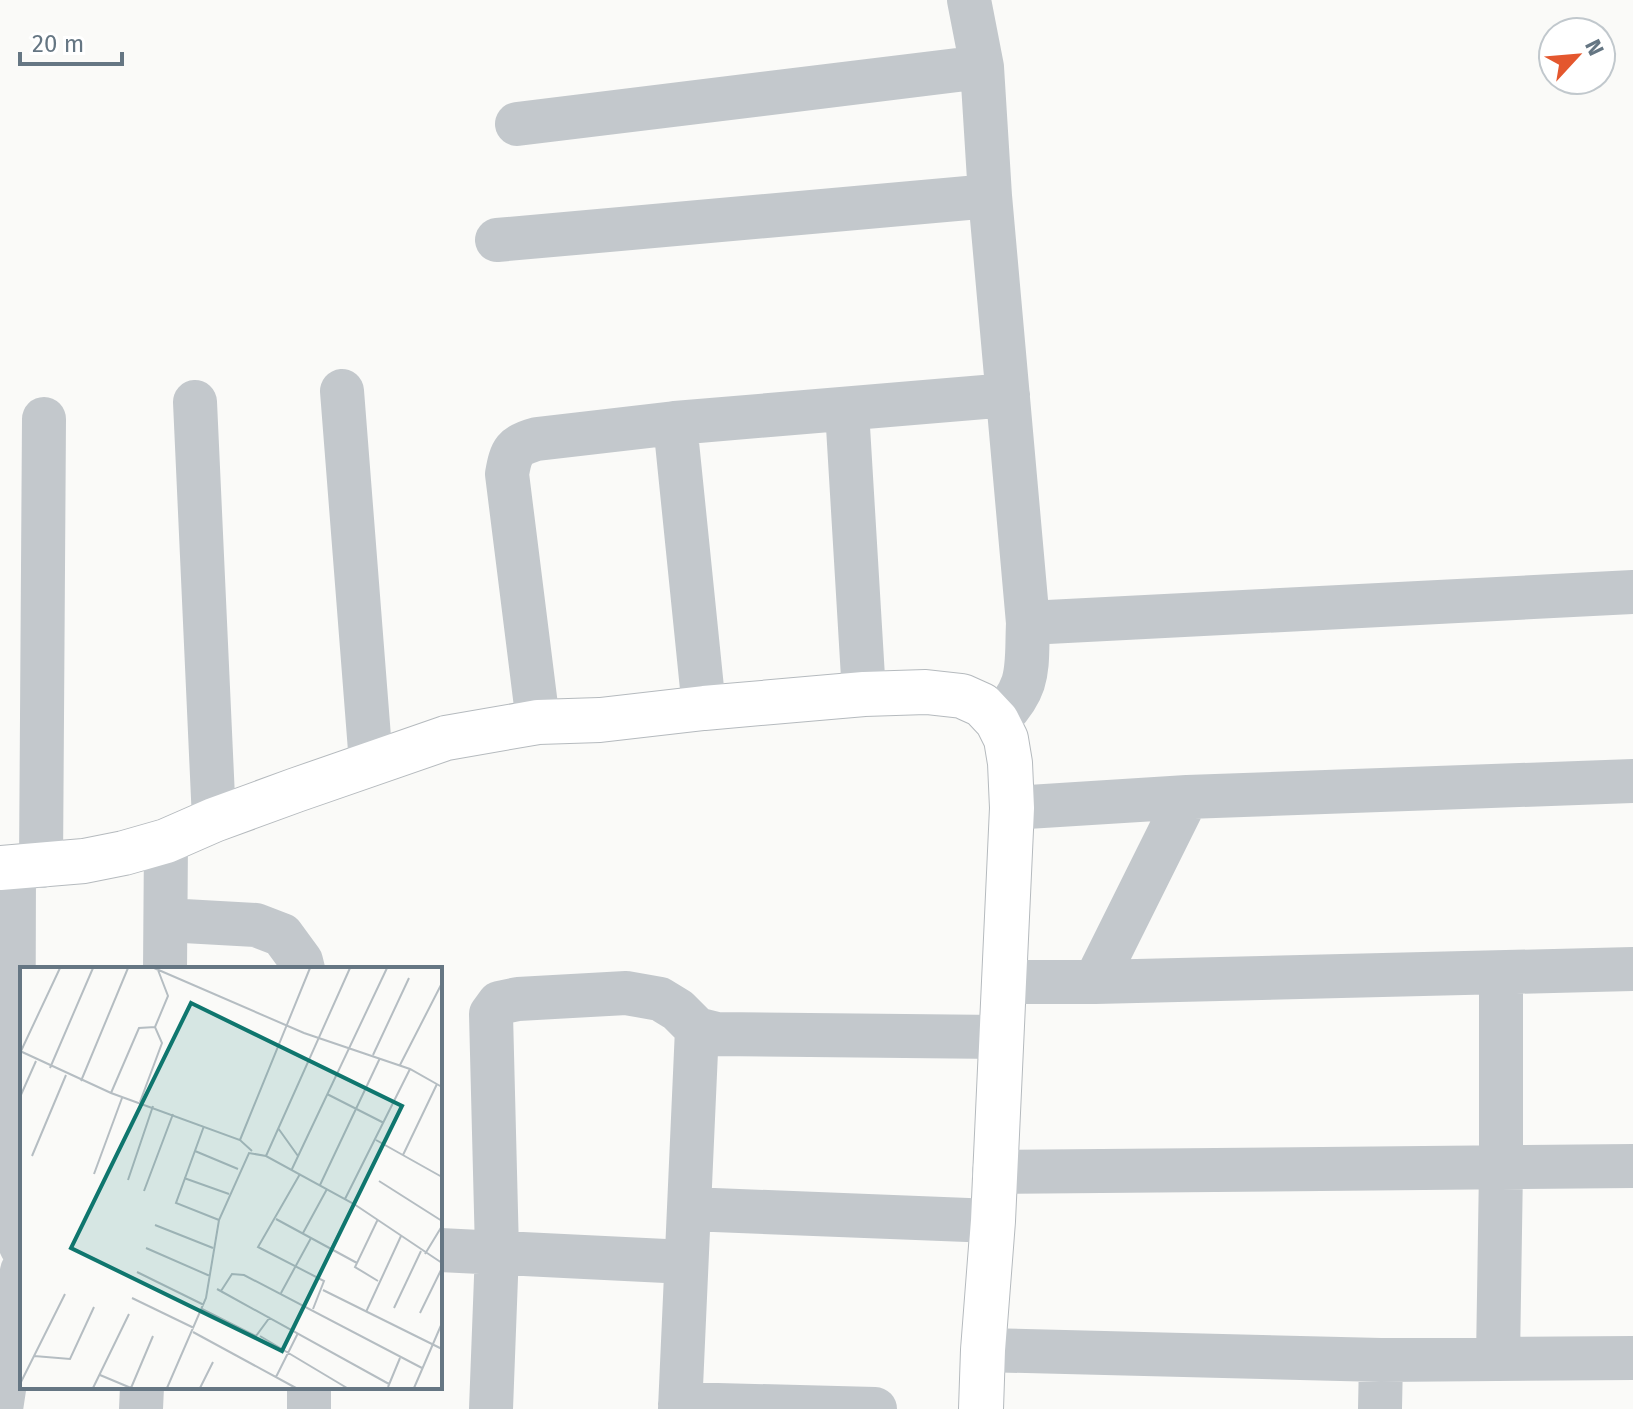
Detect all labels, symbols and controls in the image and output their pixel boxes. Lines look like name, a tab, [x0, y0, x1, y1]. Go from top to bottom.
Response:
scale bar	[20, 16, 122, 66]
north arrow	[1537, 16, 1617, 96]
text: 20 m	[32, 30, 84, 58]
text: N	[1579, 35, 1610, 60]
inset map	[20, 967, 442, 1389]

